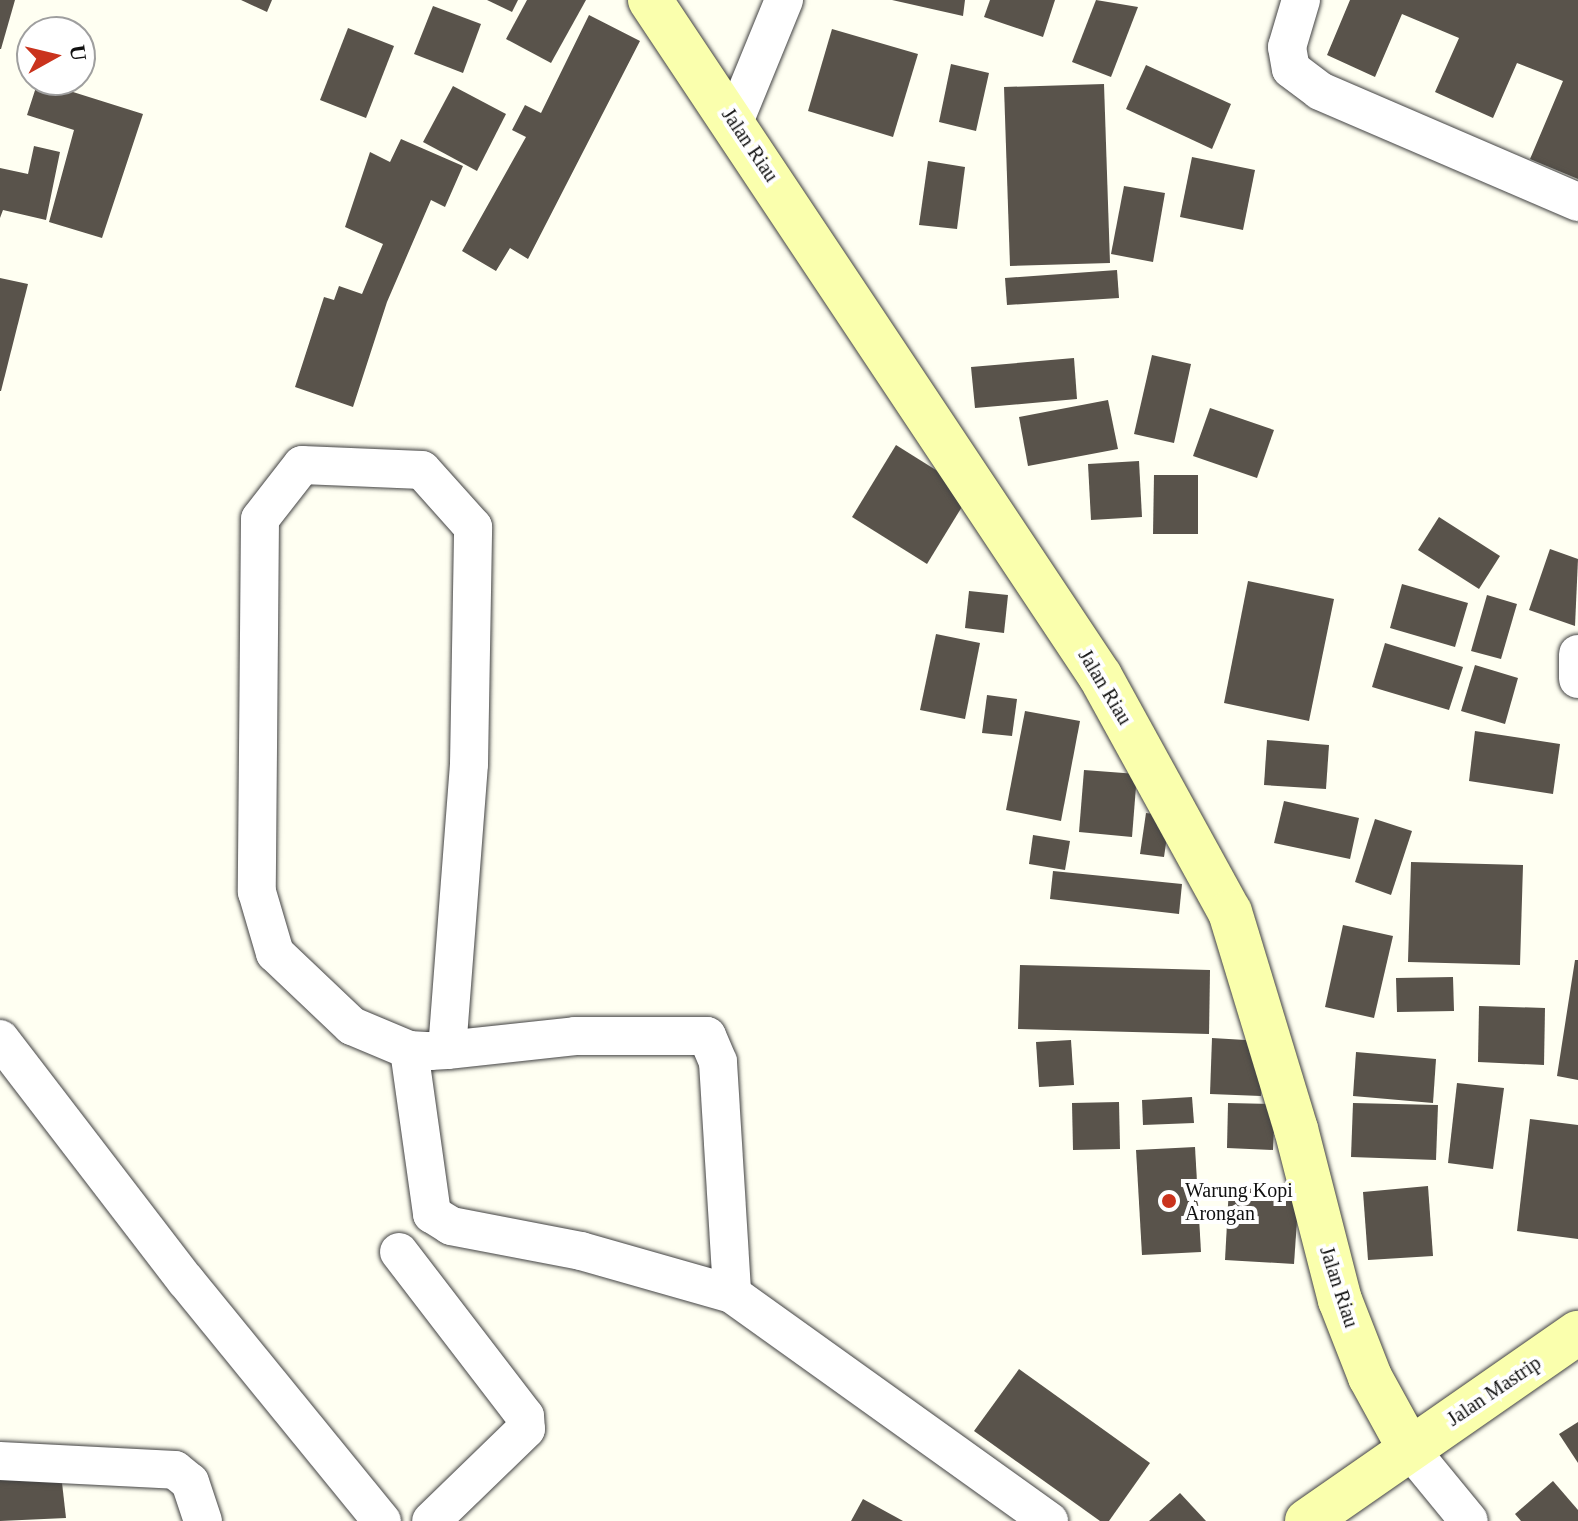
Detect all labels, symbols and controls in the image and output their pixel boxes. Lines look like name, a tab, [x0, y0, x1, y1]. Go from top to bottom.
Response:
north arrow	[16, 16, 96, 96]
text: U	[65, 43, 92, 62]
street label: Jalan Riau	[717, 104, 783, 186]
street label: Jalan Riau	[1073, 645, 1137, 729]
place label: Warung Kopi Arongan	[1185, 1178, 1293, 1225]
marker: Warung Kopi Arongan	[1160, 1192, 1178, 1210]
street label: Jalan Riau	[1315, 1243, 1363, 1331]
street label: Jalan Mastrip	[1442, 1351, 1546, 1431]

